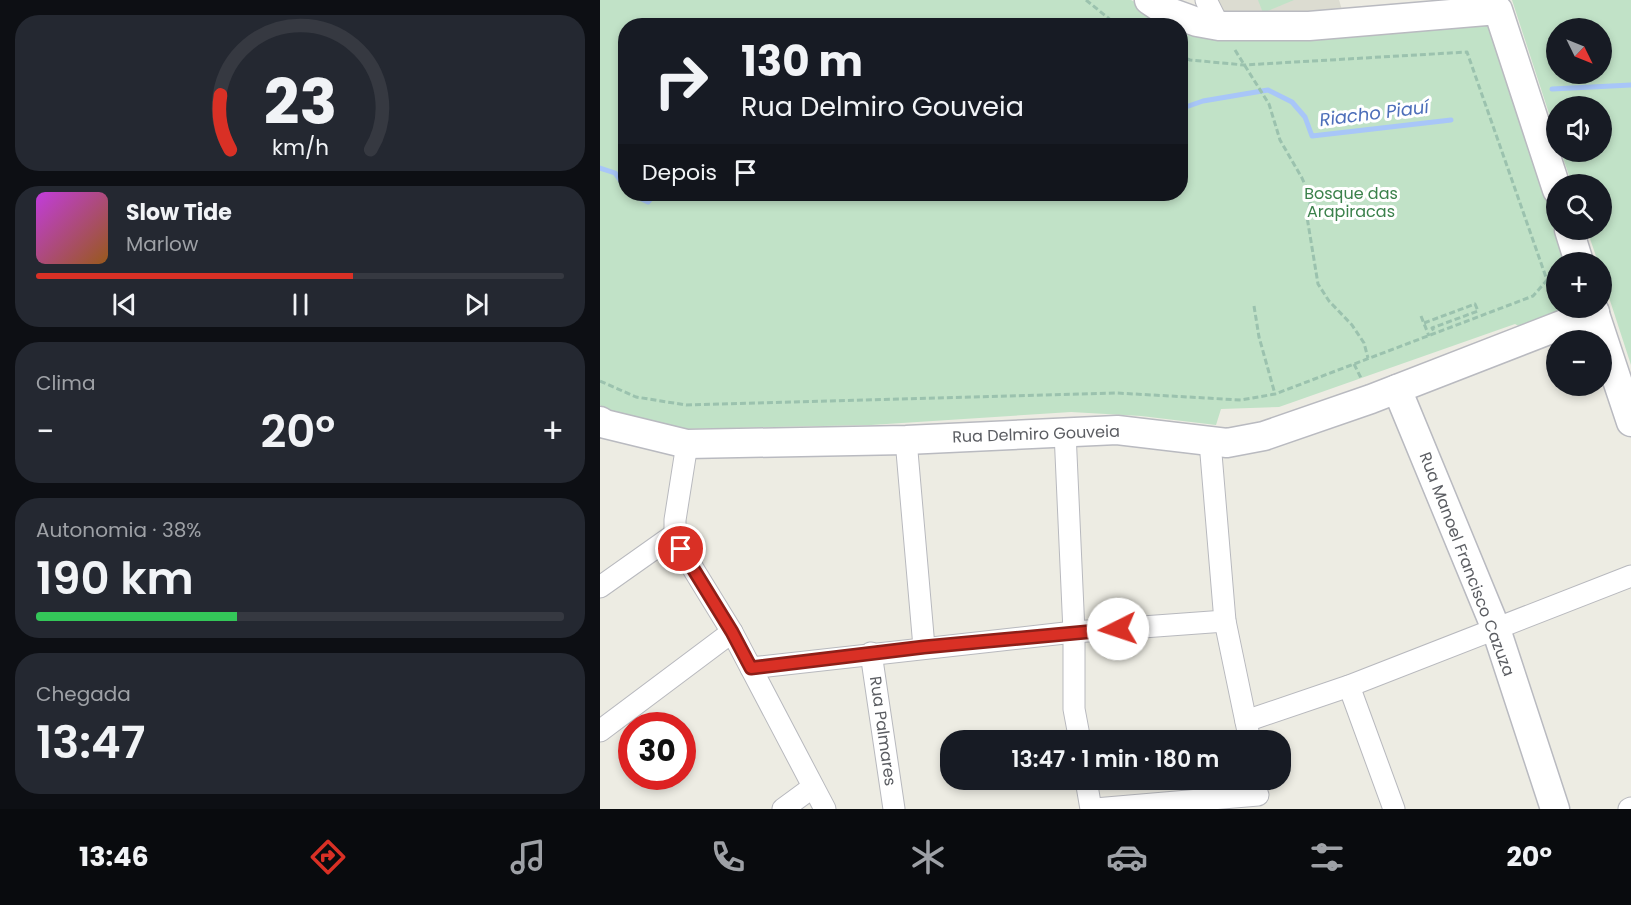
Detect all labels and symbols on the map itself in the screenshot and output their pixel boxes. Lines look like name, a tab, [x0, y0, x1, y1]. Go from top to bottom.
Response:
north arrow	[1546, 18, 1612, 84]
water label: Riacho Piauí	[1318, 94, 1432, 132]
park label: Bosque das Arapiracas	[1304, 182, 1398, 223]
street label: Rua Delmiro Gouveia	[952, 420, 1120, 448]
street label: Rua Manoel Francisco Cazuza	[1414, 449, 1520, 679]
pin	[655, 523, 706, 574]
position arrow	[1086, 597, 1150, 661]
street label: Rua Palmares	[864, 675, 902, 787]
speed limit sign: 30	[618, 712, 696, 790]

